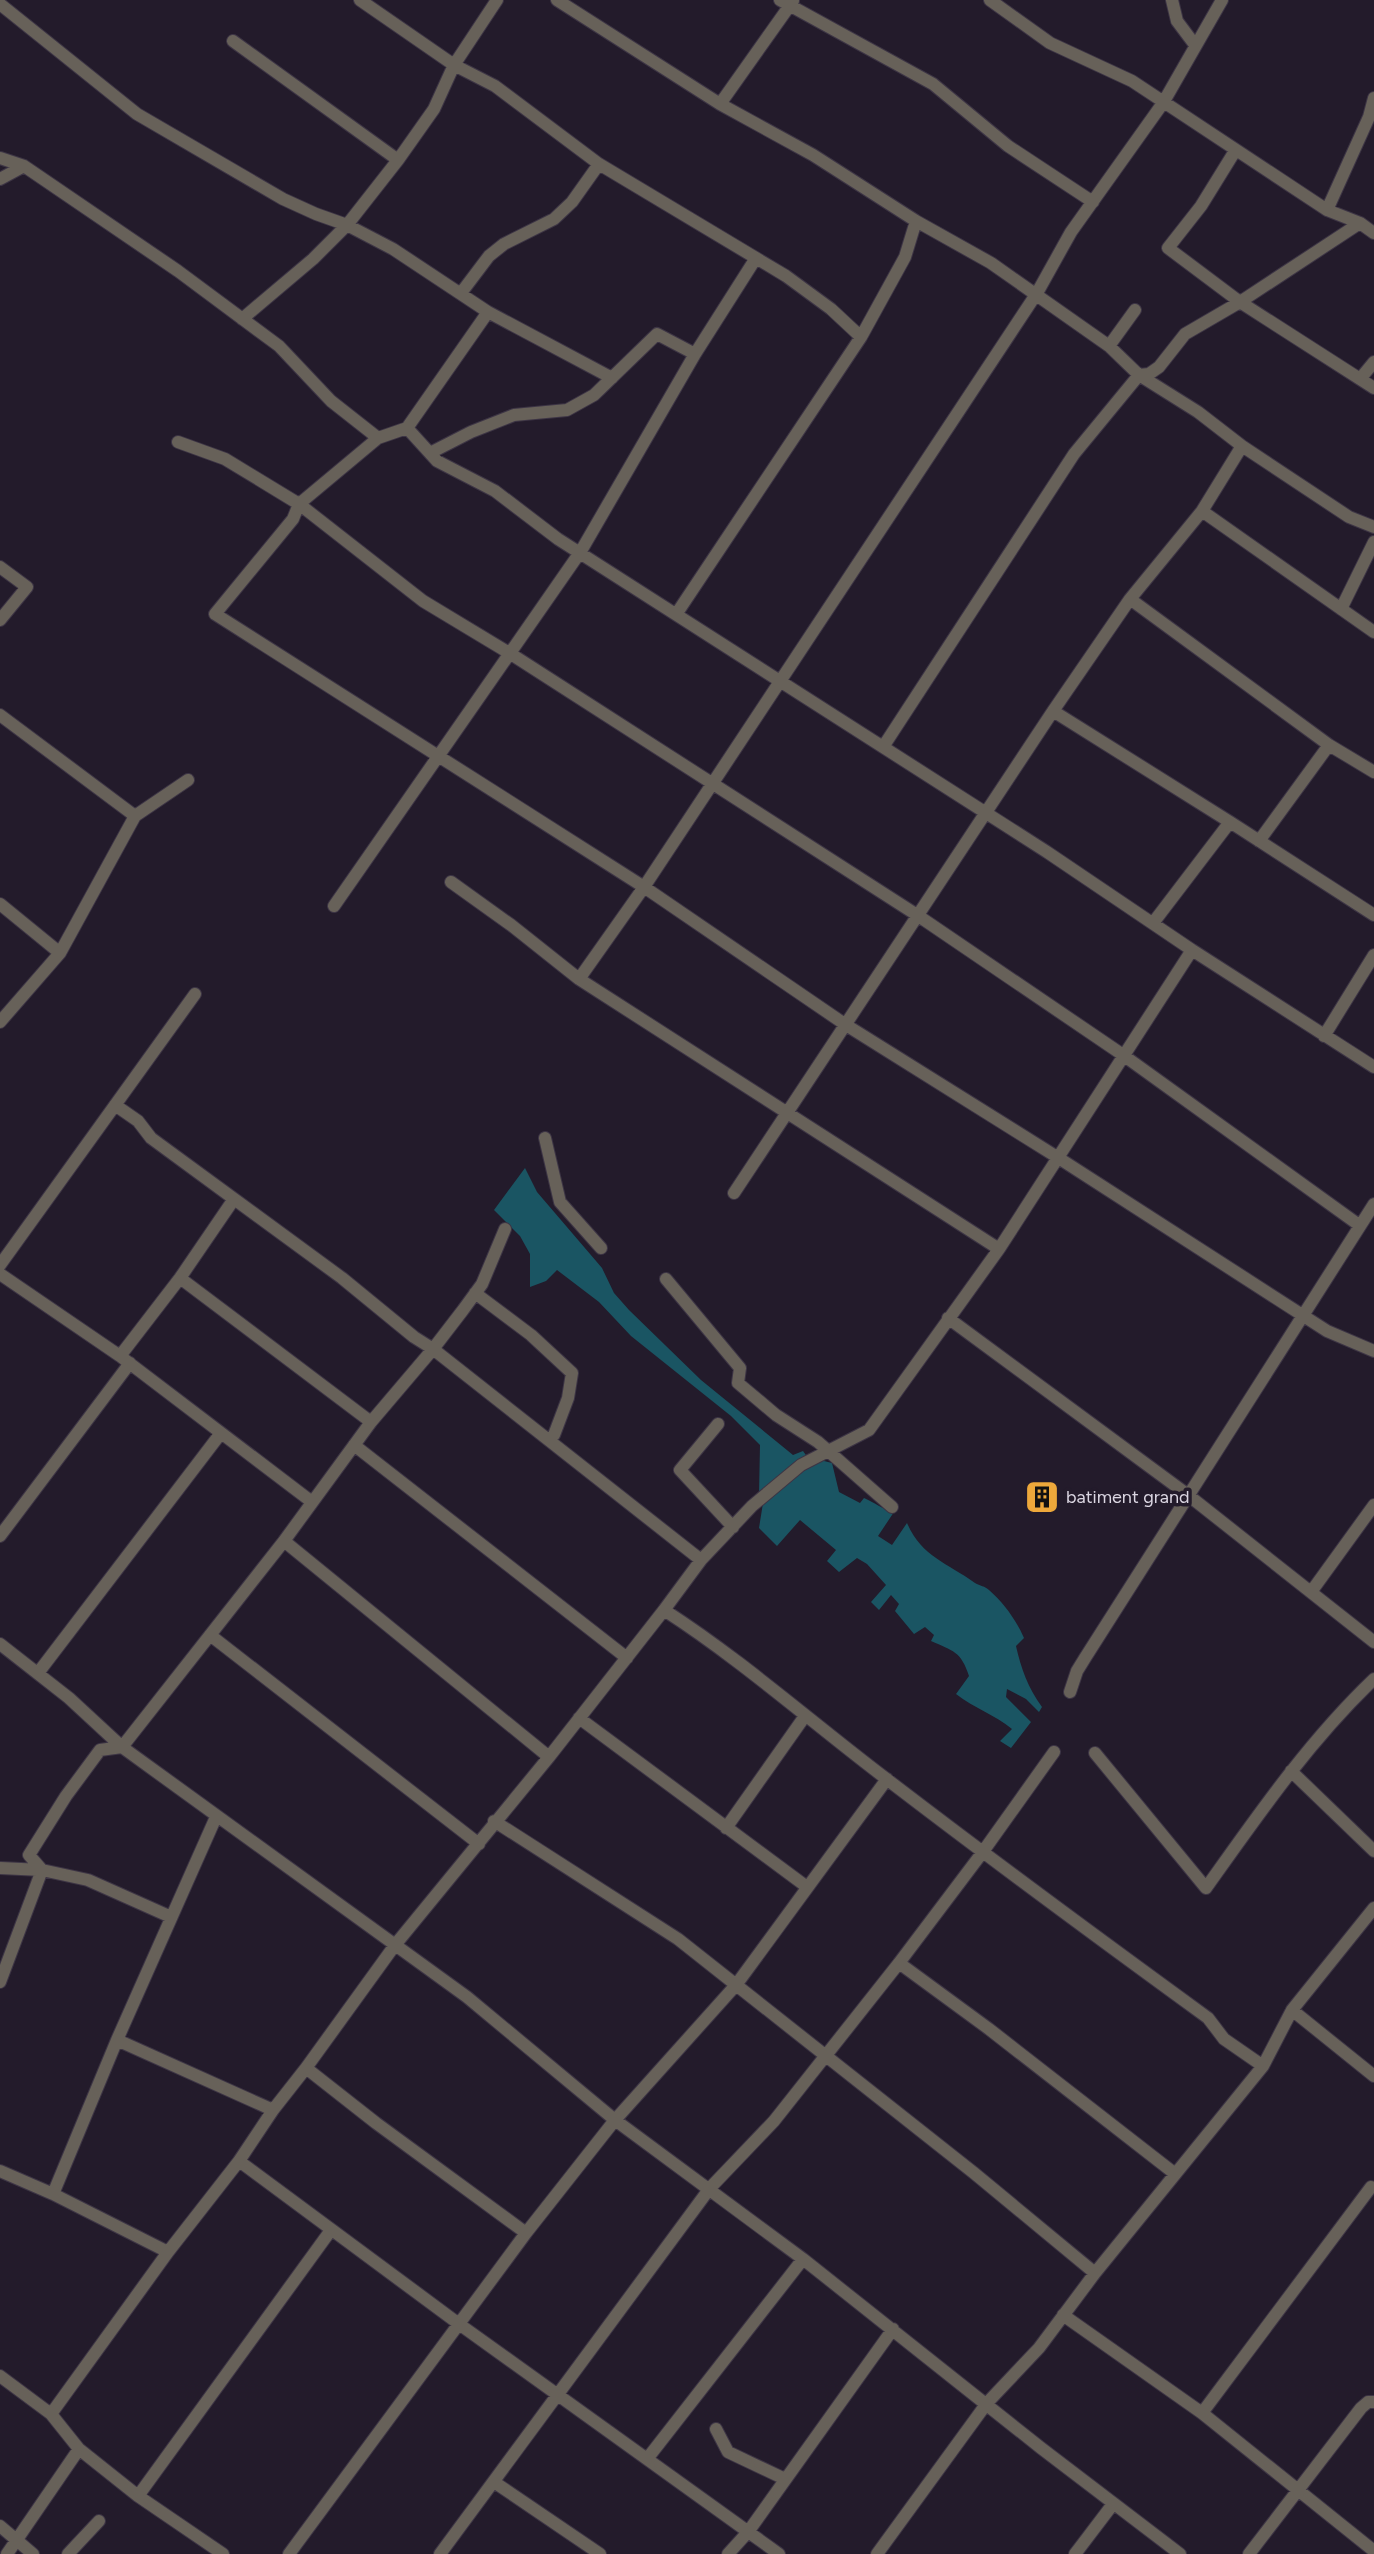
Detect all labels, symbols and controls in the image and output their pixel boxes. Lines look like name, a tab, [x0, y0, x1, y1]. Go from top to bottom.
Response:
building icon: batiment grand	[1023, 1478, 1061, 1516]
place label: batiment grand	[1066, 1486, 1190, 1508]

